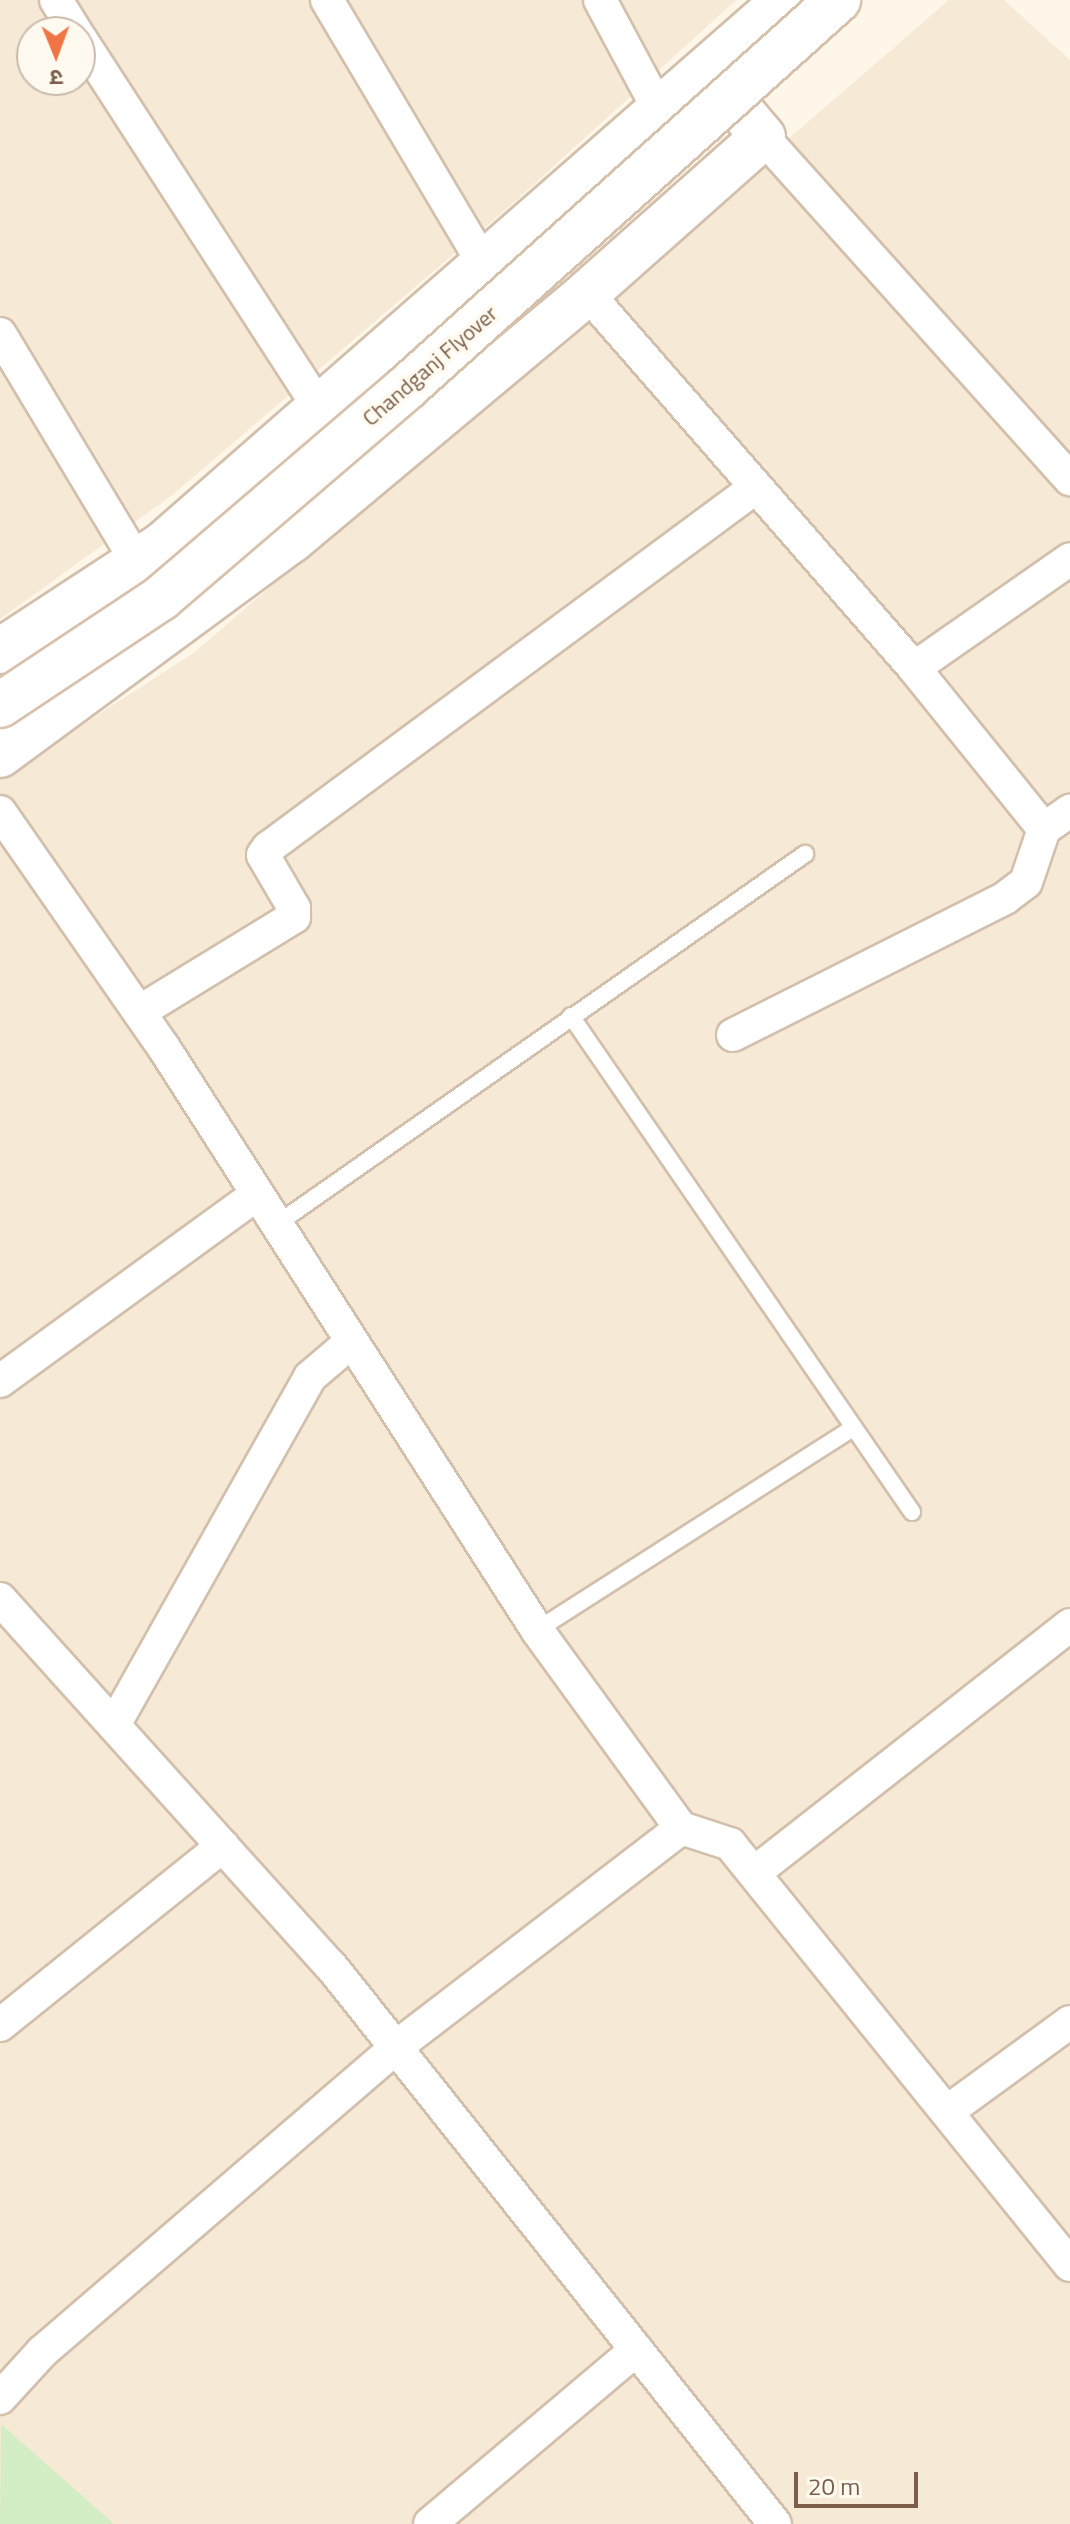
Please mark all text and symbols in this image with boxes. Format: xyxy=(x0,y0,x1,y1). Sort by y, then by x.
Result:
north arrow xyxy=(16,16,96,96)
text: उ xyxy=(50,61,63,95)
street label: Chandganj Flyover xyxy=(357,300,503,432)
scale bar xyxy=(798,2456,922,2506)
text: 20 m xyxy=(808,2468,860,2504)

